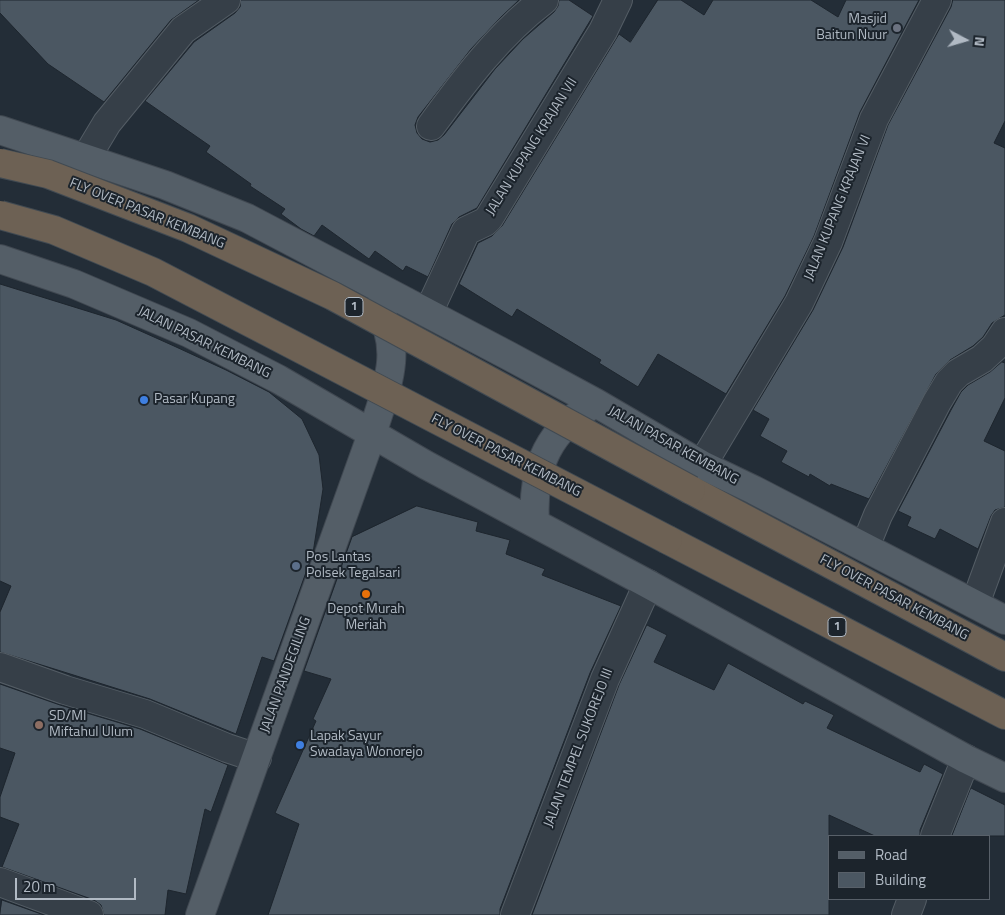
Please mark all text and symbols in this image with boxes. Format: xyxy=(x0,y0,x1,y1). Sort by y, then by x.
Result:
place label: Masjid Baitun Nuur xyxy=(816,12,887,44)
north arrow xyxy=(940,15,990,65)
marker: Masjid Baitun Nuur xyxy=(891,22,903,34)
text: N xyxy=(969,36,991,48)
street label: JALAN KUPANG KRAJAN VII xyxy=(483,75,581,219)
street label: JALAN KUPANG KRAJAN VI xyxy=(801,133,875,283)
street label: FLY OVER PASAR KEMBANG xyxy=(67,175,227,253)
road number: 1 xyxy=(345,298,363,316)
street label: JALAN PASAR KEMBANG xyxy=(135,303,273,383)
place label: Pasar Kupang xyxy=(154,392,235,408)
marker: Pasar Kupang xyxy=(138,394,150,406)
street label: JALAN PASAR KEMBANG xyxy=(605,403,741,489)
street label: FLY OVER PASAR KEMBANG xyxy=(428,411,584,501)
place label: Pos Lantas Polsek Tegalsari xyxy=(306,550,400,582)
street label: FLY OVER PASAR KEMBANG xyxy=(817,552,971,644)
marker: Pos Lantas Polsek Tegalsari xyxy=(290,560,302,572)
marker: Depot Murah Meriah xyxy=(360,588,372,600)
place label: Depot Murah Meriah xyxy=(327,602,405,634)
street label: JALAN PANDEGILING xyxy=(257,615,315,735)
road number: 1 xyxy=(828,618,846,636)
street label: JALAN TEMPEL SUKOREJO III xyxy=(541,666,617,830)
place label: SD/MI Miftahul Ulum xyxy=(49,709,133,742)
marker: SD/MI Miftahul Ulum xyxy=(33,719,45,731)
place label: Lapak Sayur Swadaya Wonorejo xyxy=(310,729,423,762)
marker: Lapak Sayur Swadaya Wonorejo xyxy=(294,739,306,751)
legend xyxy=(828,835,990,900)
text: Road xyxy=(875,843,907,866)
scale bar xyxy=(18,868,139,900)
text: Building xyxy=(875,868,926,891)
text: 20 m xyxy=(23,875,56,898)

